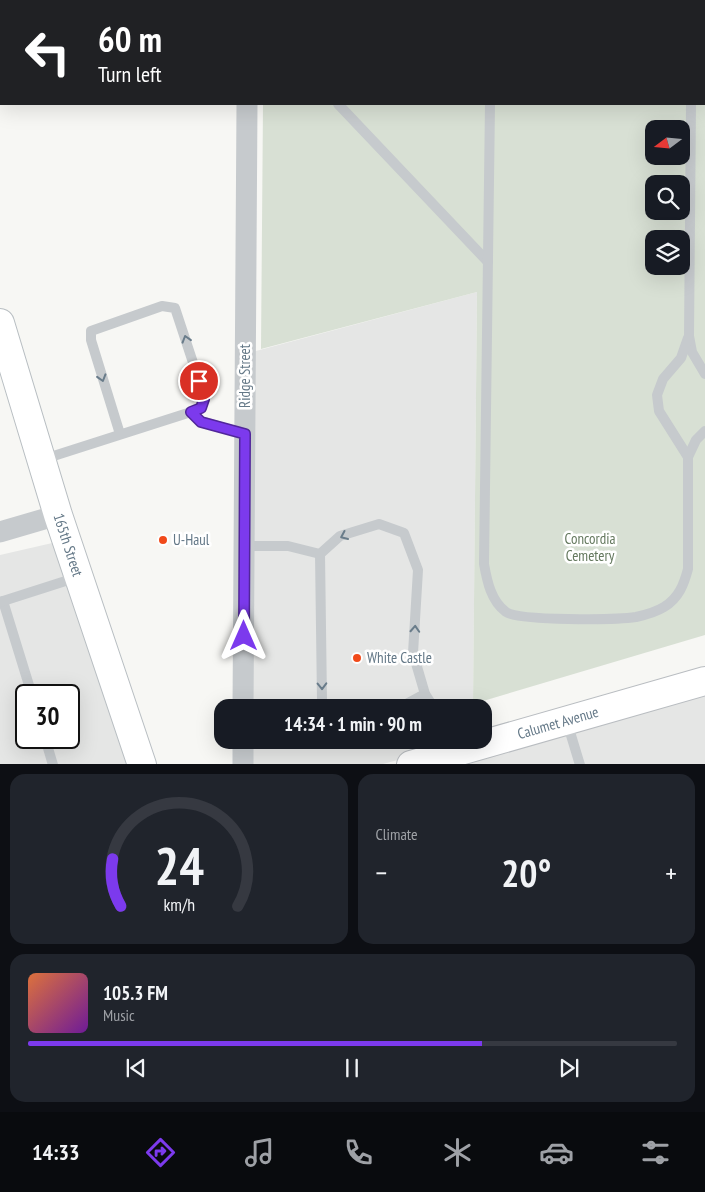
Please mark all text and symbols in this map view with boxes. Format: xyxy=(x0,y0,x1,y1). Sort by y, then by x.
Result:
text: 60 m xyxy=(98,16,162,62)
icon: left xyxy=(15,20,80,85)
text: Turn left xyxy=(98,60,162,88)
north arrow xyxy=(645,120,690,165)
map controls xyxy=(645,120,690,275)
button: search xyxy=(645,175,690,220)
button: layers xyxy=(645,230,690,275)
one-way arrow xyxy=(182,335,192,343)
street label: Ridge Street xyxy=(235,344,254,408)
pin xyxy=(178,360,220,402)
icon: arrive xyxy=(185,367,213,395)
one-way arrow xyxy=(97,373,107,381)
street label: 165th Street xyxy=(49,511,88,579)
one-way arrow xyxy=(340,529,349,540)
park label: Concordia Cemetery xyxy=(565,529,615,565)
place label: U-Haul xyxy=(173,530,210,549)
marker: U-Haul xyxy=(157,534,169,546)
position arrow xyxy=(217,609,269,661)
one-way arrow xyxy=(409,625,420,633)
place label: White Castle xyxy=(367,648,432,667)
marker: White Castle xyxy=(351,652,363,664)
one-way arrow xyxy=(316,682,327,690)
speed limit sign: 30 xyxy=(15,684,80,749)
street label: Calumet Avenue xyxy=(515,702,601,743)
text: 14:34 · 1 min · 90 m xyxy=(284,712,422,736)
text: Climate xyxy=(376,824,418,844)
text: 24 xyxy=(154,832,204,899)
text: 20° xyxy=(501,848,551,897)
text: − xyxy=(376,854,387,891)
text: + xyxy=(665,854,677,891)
text: km/h xyxy=(163,893,195,916)
text: 105.3 FM xyxy=(103,981,168,1005)
text: Music xyxy=(103,1005,135,1025)
icon: previous xyxy=(122,1054,150,1082)
icon: pause xyxy=(338,1054,366,1082)
icon: next xyxy=(555,1054,583,1082)
icon: directions xyxy=(143,1135,178,1170)
icon: music xyxy=(242,1135,277,1170)
icon: phone xyxy=(341,1135,376,1170)
icon: climate xyxy=(440,1135,475,1170)
icon: car xyxy=(539,1135,574,1170)
icon: filters xyxy=(638,1135,673,1170)
text: 14:33 xyxy=(32,1138,80,1166)

